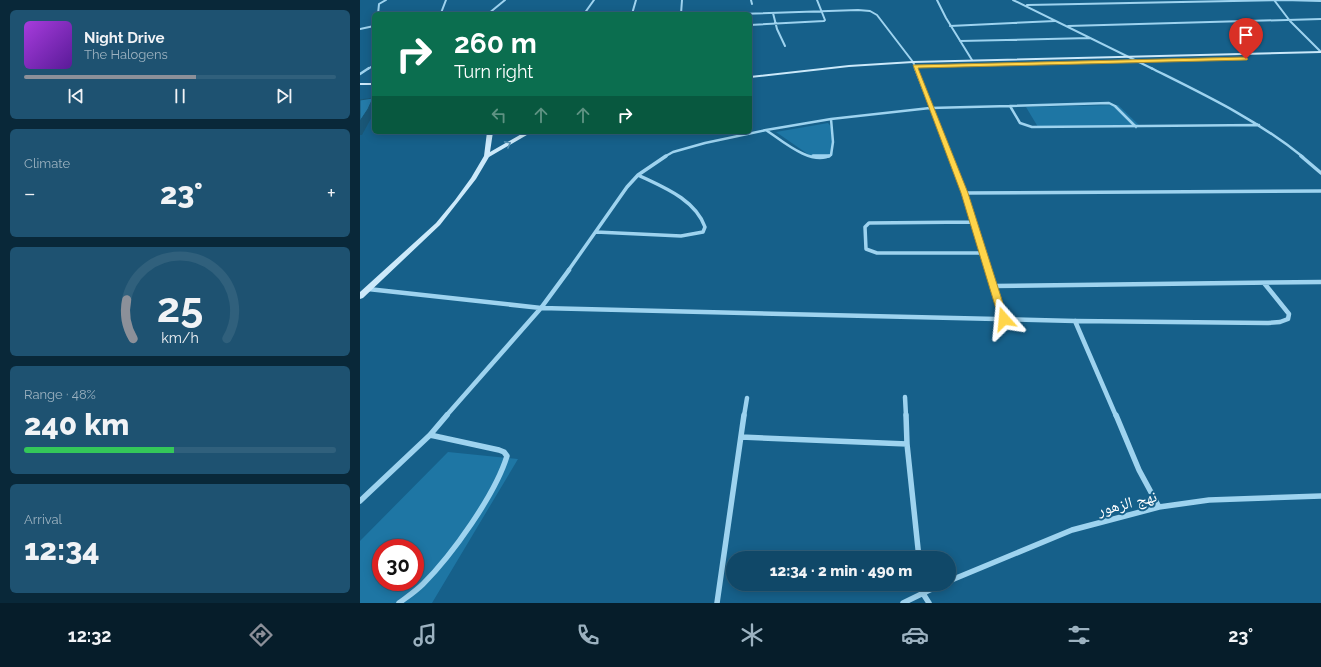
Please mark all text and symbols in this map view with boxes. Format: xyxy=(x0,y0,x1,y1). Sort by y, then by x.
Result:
pin xyxy=(1229,18,1263,59)
icon: arrive xyxy=(1235,24,1257,46)
text: 260 m xyxy=(454,27,537,60)
icon: right xyxy=(388,28,440,80)
text: Night Drive xyxy=(84,29,164,47)
text: The Halogens xyxy=(84,47,168,62)
text: Turn right xyxy=(454,61,533,82)
icon: previous xyxy=(65,85,87,107)
icon: pause xyxy=(169,85,191,107)
icon: next xyxy=(273,85,295,107)
icon: left xyxy=(488,104,510,126)
icon: ahead xyxy=(530,104,552,126)
icon: ahead xyxy=(572,104,594,126)
icon: right xyxy=(614,104,636,126)
one-way arrow xyxy=(504,141,511,148)
text: Climate xyxy=(24,156,70,171)
text: 23° xyxy=(160,176,203,211)
text: − xyxy=(24,180,36,206)
text: + xyxy=(327,180,336,206)
text: 25 xyxy=(157,283,203,332)
position arrow xyxy=(983,298,1025,340)
text: km/h xyxy=(161,330,199,346)
text: Range · 48% xyxy=(24,387,96,402)
text: 240 km xyxy=(24,407,129,442)
street label: نهج الزهور xyxy=(1094,486,1159,521)
text: Arrival xyxy=(24,512,62,527)
text: 12:34 xyxy=(24,532,100,567)
speed limit sign: 30 xyxy=(372,539,424,591)
text: 12:34 · 2 min · 490 m xyxy=(770,562,912,580)
icon: directions xyxy=(247,621,275,649)
icon: music xyxy=(411,621,439,649)
icon: phone xyxy=(574,621,602,649)
icon: climate xyxy=(738,621,766,649)
icon: car xyxy=(901,621,929,649)
icon: filters xyxy=(1065,621,1093,649)
text: 12:32 xyxy=(68,625,111,646)
text: 23° xyxy=(1228,625,1253,646)

